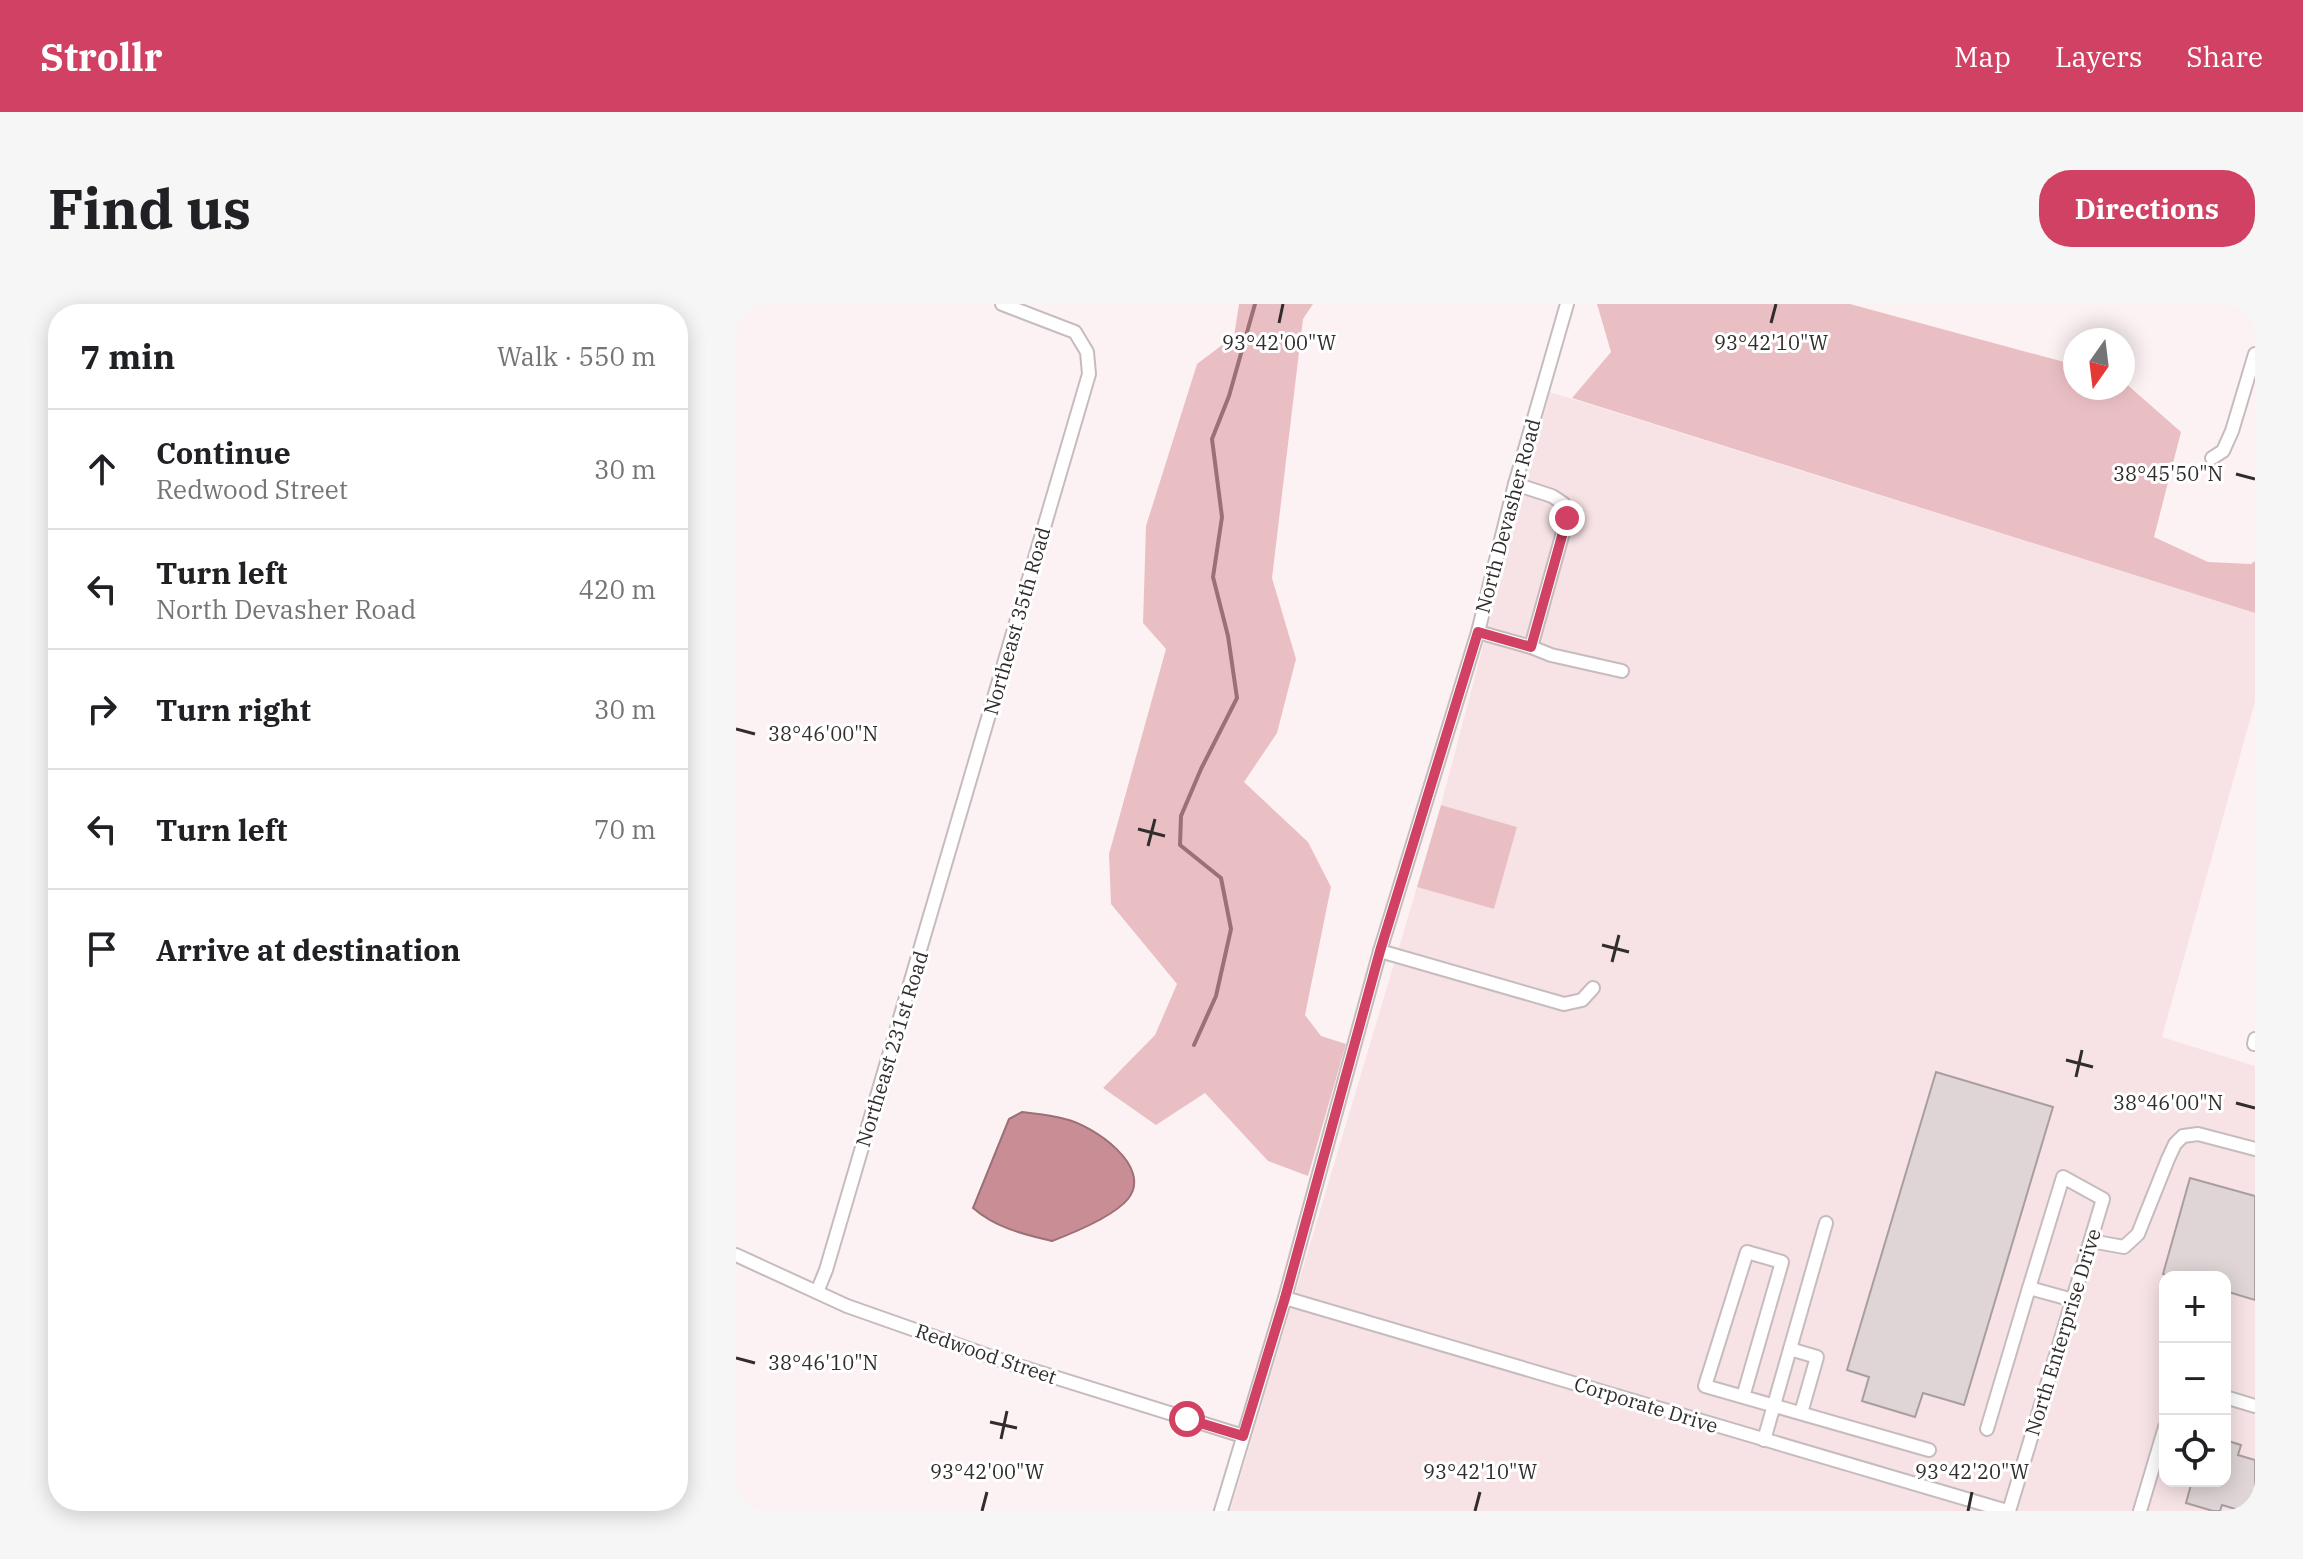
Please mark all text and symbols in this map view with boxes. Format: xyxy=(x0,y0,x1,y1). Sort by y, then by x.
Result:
text: Strollr xyxy=(40,32,162,81)
text: Map xyxy=(1954,38,2011,75)
text: Layers xyxy=(2055,38,2142,75)
text: Share xyxy=(2186,38,2263,75)
button: Directions xyxy=(2039,170,2255,247)
text: Find us xyxy=(48,172,251,244)
north arrow xyxy=(2063,328,2135,400)
text: 93°42'00"W xyxy=(1222,329,1336,356)
text: 93°42'10"W xyxy=(1714,329,1828,356)
text: 7 min xyxy=(80,334,175,378)
text: Walk · 550 m xyxy=(497,339,656,373)
street label: North Devasher Road xyxy=(1469,416,1546,616)
text: Continue xyxy=(156,433,291,472)
icon: ahead xyxy=(80,447,124,491)
text: 30 m xyxy=(594,452,656,486)
text: 38°45'50"N xyxy=(2113,460,2223,487)
text: Redwood Street xyxy=(156,472,348,506)
route end xyxy=(1549,500,1585,536)
street label: Northeast 35th Road xyxy=(977,524,1056,718)
text: Turn left xyxy=(156,553,288,592)
icon: left xyxy=(80,567,124,611)
text: 420 m xyxy=(578,572,656,606)
text: North Devasher Road xyxy=(156,592,416,626)
icon: right xyxy=(80,687,124,731)
text: Turn right xyxy=(156,690,311,729)
text: 30 m xyxy=(594,692,656,726)
text: 38°46'00"N xyxy=(768,720,878,747)
icon: left xyxy=(80,807,124,851)
text: Turn left xyxy=(156,810,288,849)
text: 70 m xyxy=(594,812,656,846)
icon: arrive xyxy=(80,927,124,971)
text: Arrive at destination xyxy=(156,930,461,969)
street label: Northeast 231st Road xyxy=(849,948,934,1150)
text: 38°46'00"N xyxy=(2113,1089,2223,1116)
street label: North Enterprise Drive xyxy=(2018,1225,2107,1439)
map controls xyxy=(2159,1271,2231,1487)
button: + xyxy=(2159,1271,2231,1343)
street label: Redwood Street xyxy=(912,1317,1060,1390)
button: − xyxy=(2159,1343,2231,1415)
text: 38°46'10"N xyxy=(768,1349,878,1376)
street label: Corporate Drive xyxy=(1571,1370,1721,1439)
route start xyxy=(1169,1401,1205,1437)
button: locate xyxy=(2159,1415,2231,1487)
text: 93°42'00"W xyxy=(930,1458,1044,1485)
text: 93°42'10"W xyxy=(1423,1458,1537,1485)
text: 93°42'20"W xyxy=(1915,1458,2029,1485)

